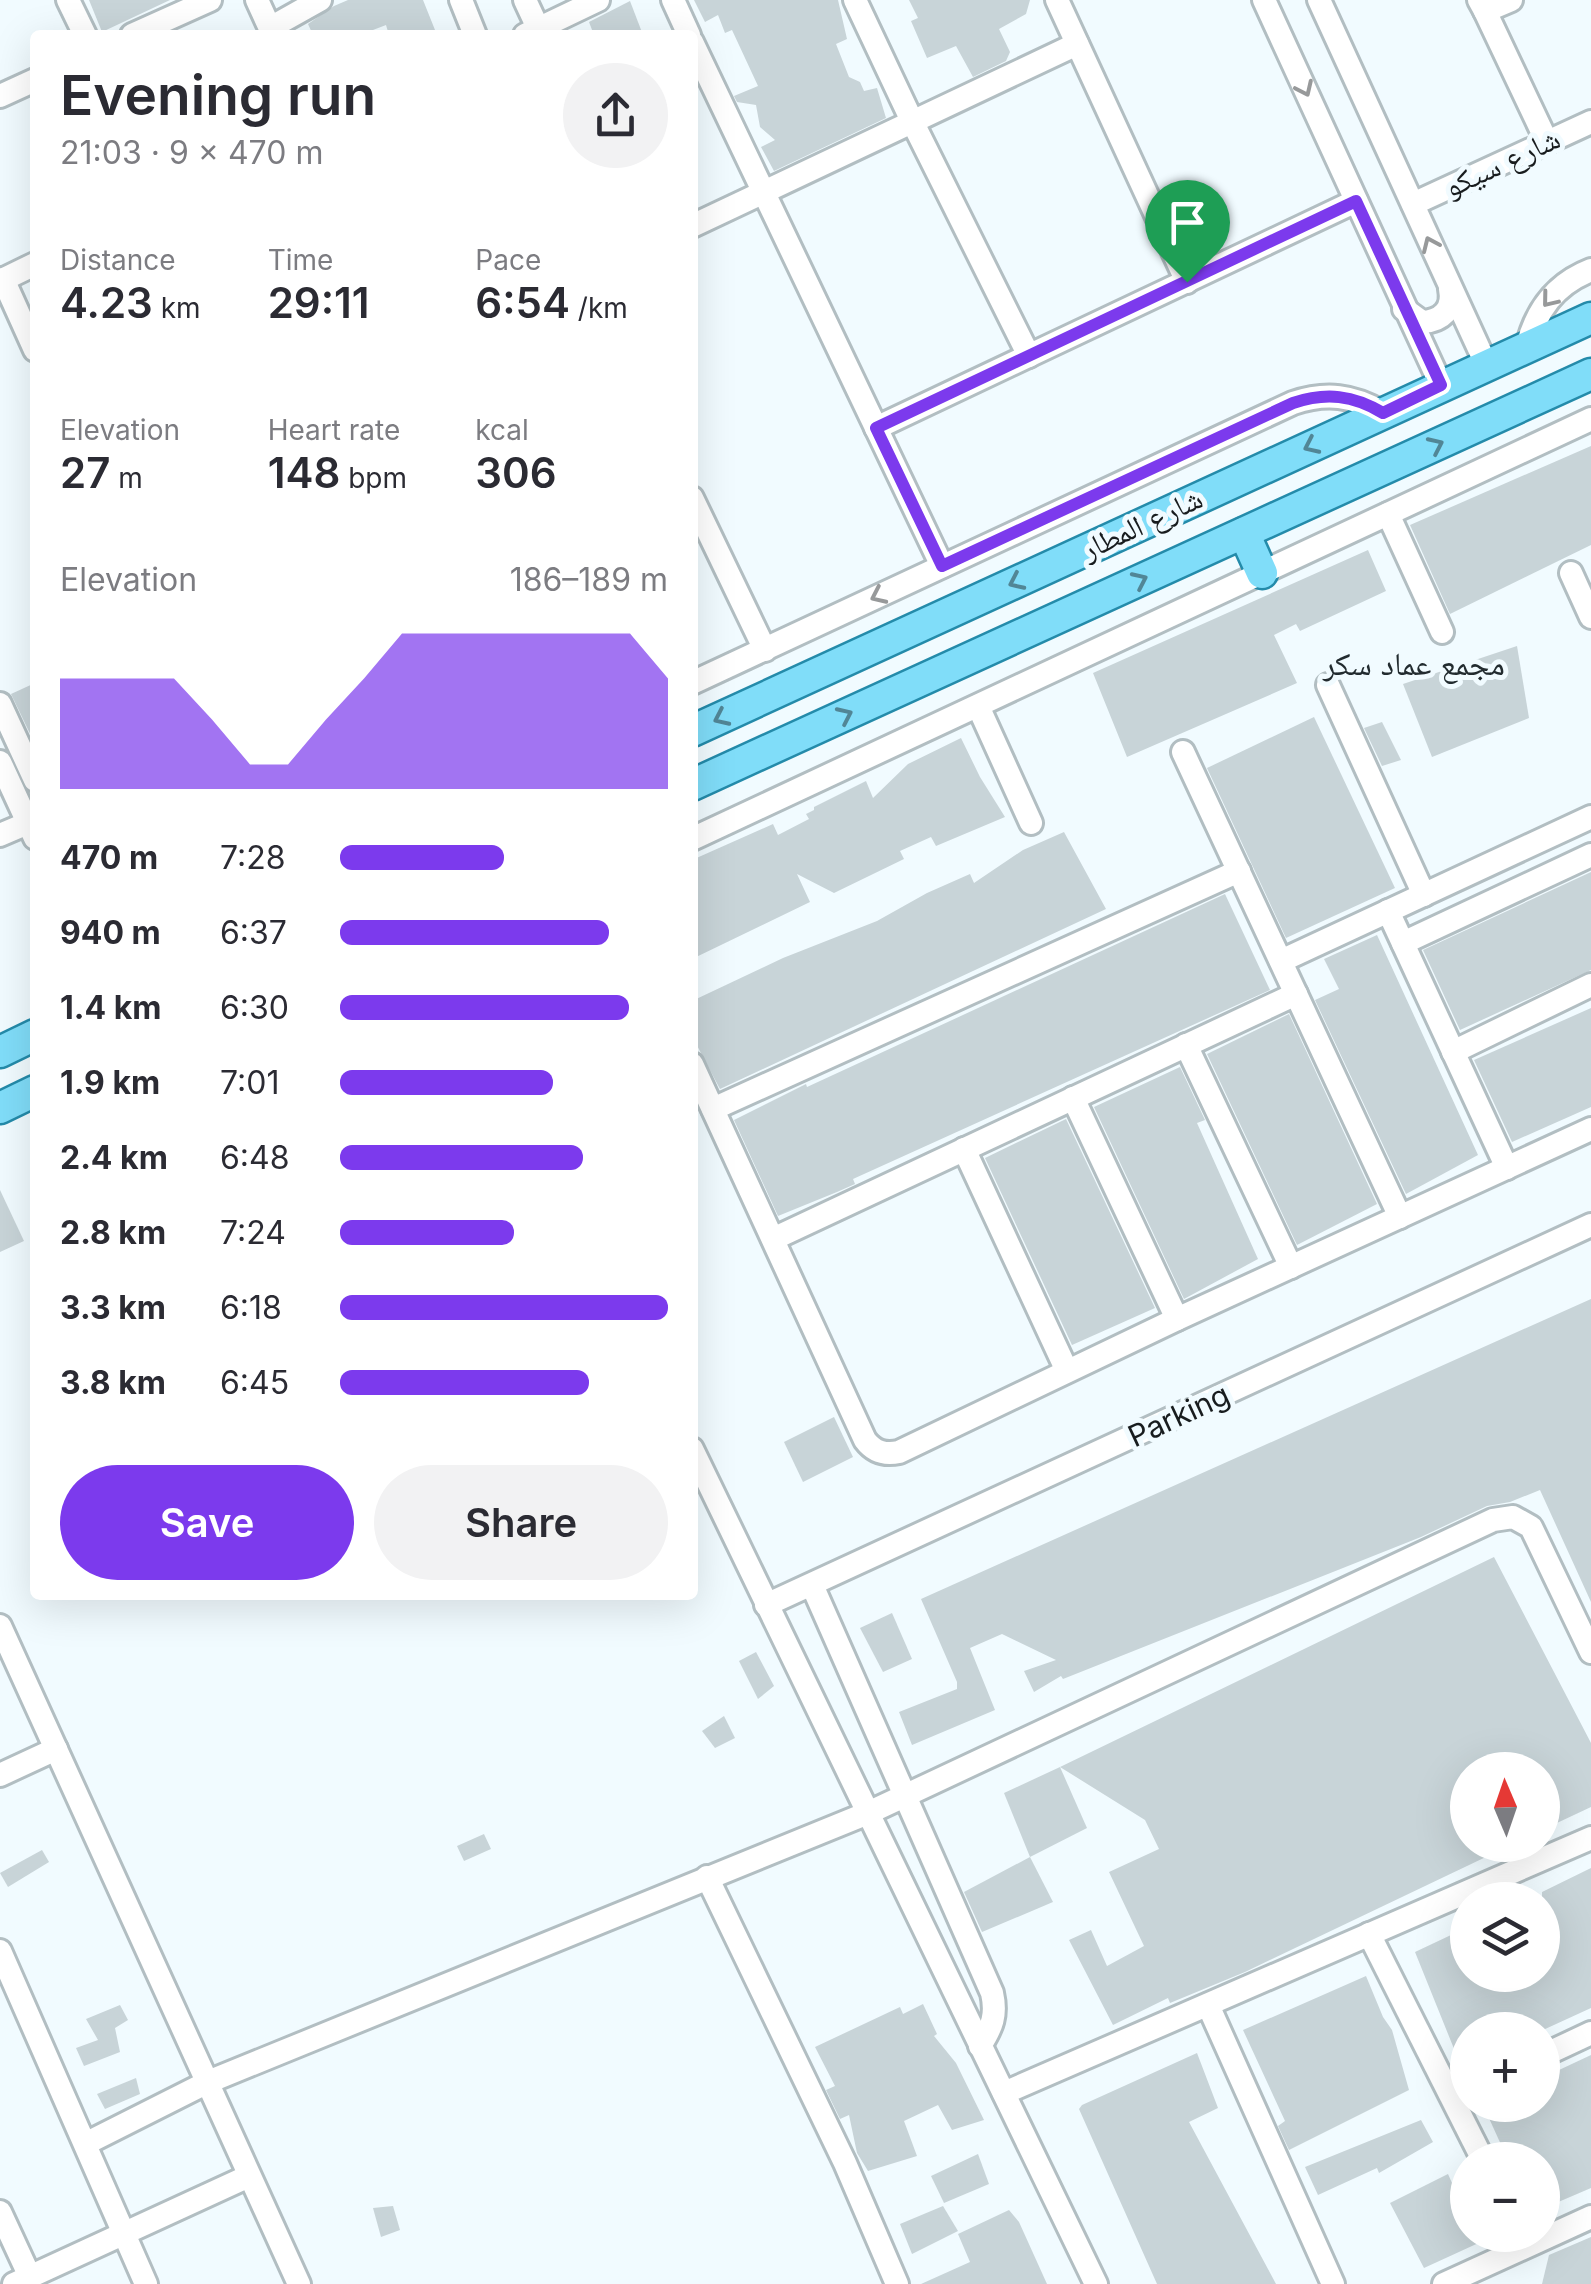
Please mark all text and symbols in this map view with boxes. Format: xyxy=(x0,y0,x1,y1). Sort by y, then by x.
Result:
text: Evening run xyxy=(60,62,376,128)
button: share xyxy=(563,63,668,168)
one-way arrow xyxy=(1293,79,1313,97)
street label: شارع سيكو xyxy=(1438,120,1566,206)
text: 21:03 · 9 × 470 m xyxy=(60,133,323,172)
pin xyxy=(1145,180,1230,283)
icon: arrive xyxy=(1160,195,1215,250)
one-way arrow xyxy=(1422,236,1442,254)
text: Distance xyxy=(60,243,176,277)
text: Time xyxy=(268,243,333,277)
text: Pace xyxy=(475,243,541,277)
text: 4.23 xyxy=(60,277,153,328)
text: 29:11 xyxy=(268,277,370,328)
text: 6:54 xyxy=(475,277,570,328)
one-way arrow xyxy=(1543,289,1561,307)
text: km xyxy=(153,291,201,325)
text: /km xyxy=(570,291,628,325)
text: Elevation xyxy=(60,413,180,447)
text: Heart rate xyxy=(268,413,400,447)
text: kcal xyxy=(475,413,529,447)
one-way arrow xyxy=(1304,433,1322,453)
one-way arrow xyxy=(1426,437,1444,457)
text: 27 xyxy=(60,447,110,498)
text: 148 xyxy=(268,447,340,498)
text: 306 xyxy=(475,447,557,498)
text: m xyxy=(110,461,143,495)
text: bpm xyxy=(340,461,407,495)
street label: شارع المطار xyxy=(1074,479,1209,569)
text: Elevation xyxy=(60,560,197,599)
text: 186–189 m xyxy=(510,560,668,599)
one-way arrow xyxy=(1008,570,1026,590)
one-way arrow xyxy=(1130,572,1148,592)
one-way arrow xyxy=(870,584,888,604)
district label: مجمع عماد سكر xyxy=(1322,644,1505,684)
one-way arrow xyxy=(713,706,731,726)
one-way arrow xyxy=(835,707,853,727)
text: 470 m xyxy=(60,838,158,877)
text: 7:28 xyxy=(220,838,286,877)
text: 940 m xyxy=(60,913,161,952)
text: 6:37 xyxy=(220,913,287,952)
text: 1.4 km xyxy=(60,988,161,1027)
text: 6:30 xyxy=(220,988,289,1027)
text: 1.9 km xyxy=(60,1063,160,1102)
text: 7:01 xyxy=(220,1063,279,1102)
text: 2.4 km xyxy=(60,1138,168,1177)
text: 6:48 xyxy=(220,1138,290,1177)
text: 2.8 km xyxy=(60,1213,166,1252)
text: 7:24 xyxy=(220,1213,286,1252)
text: 3.3 km xyxy=(60,1288,166,1327)
text: 6:18 xyxy=(220,1288,282,1327)
text: 3.8 km xyxy=(60,1363,166,1402)
text: 6:45 xyxy=(220,1363,289,1402)
street label: Parking xyxy=(1122,1376,1235,1454)
button: Save xyxy=(60,1465,354,1580)
button: Share xyxy=(374,1465,668,1580)
north arrow xyxy=(1450,1752,1560,1862)
map controls xyxy=(1450,1752,1560,2252)
button: layers xyxy=(1450,1882,1560,1992)
button: + xyxy=(1450,2012,1560,2122)
button: − xyxy=(1450,2142,1560,2252)

